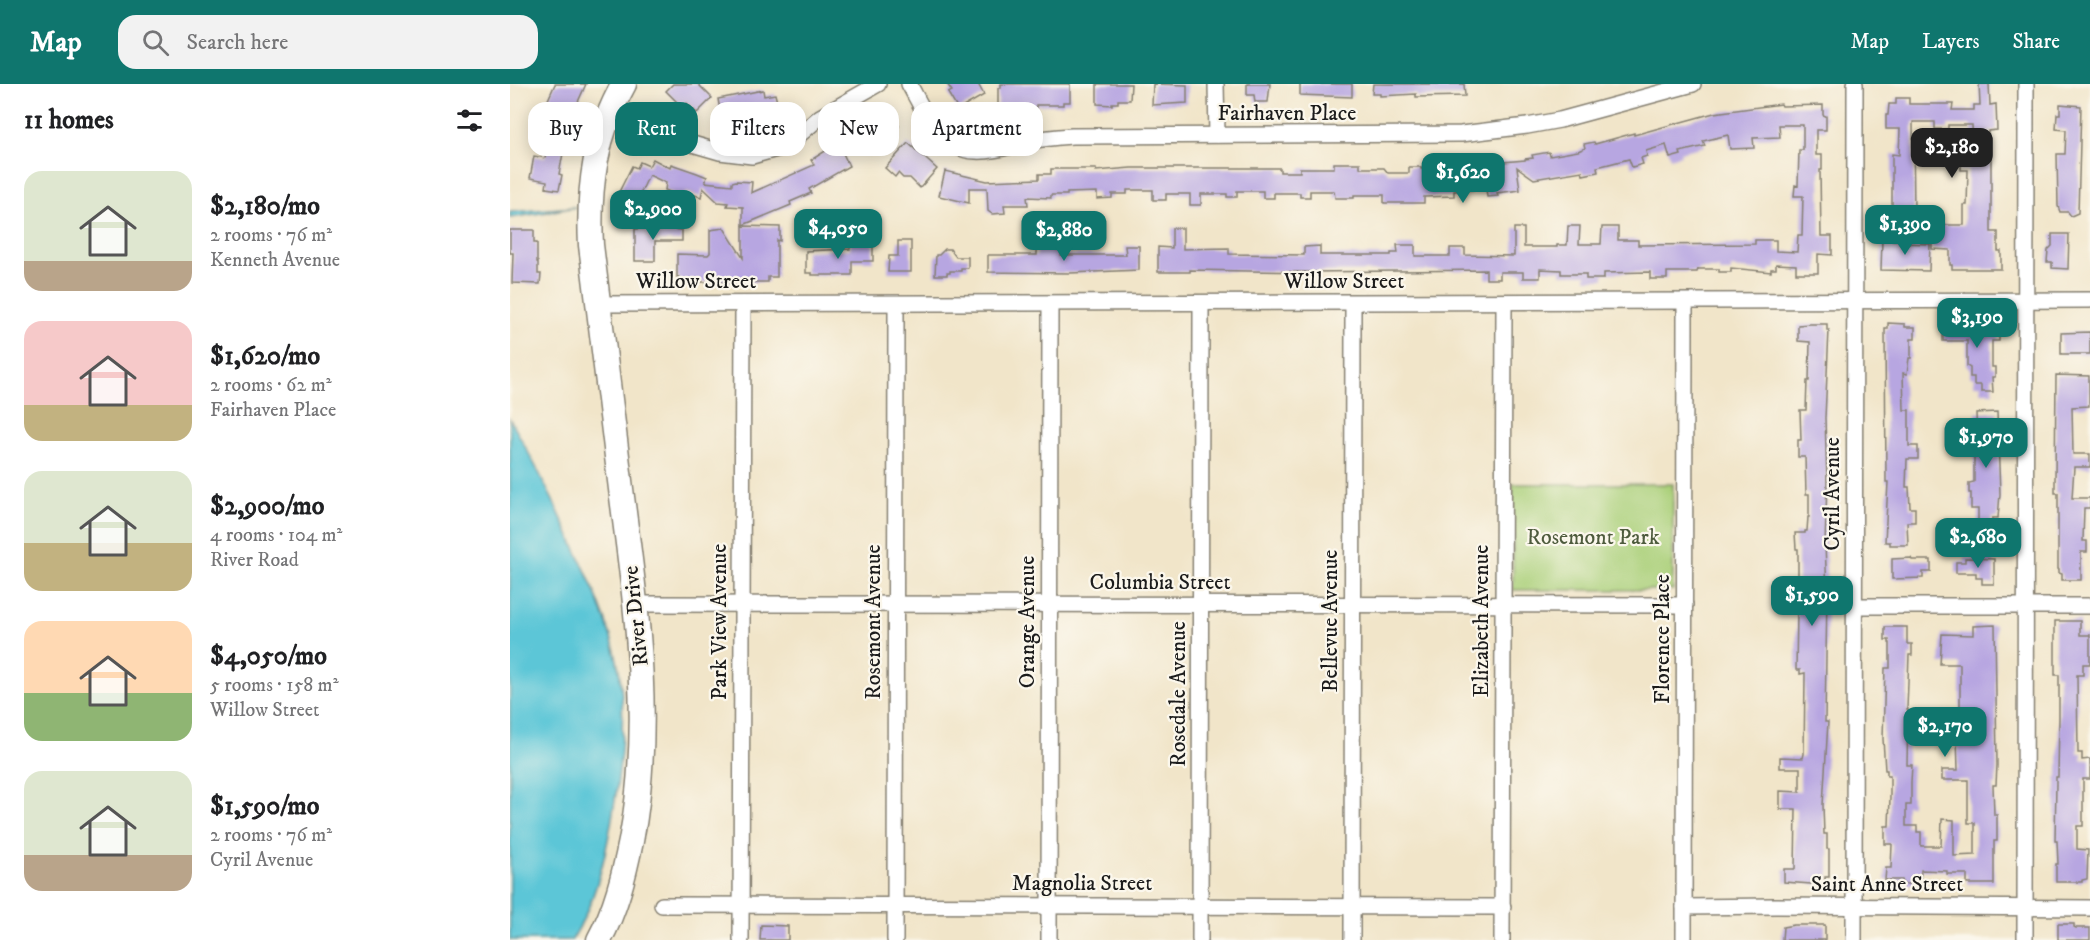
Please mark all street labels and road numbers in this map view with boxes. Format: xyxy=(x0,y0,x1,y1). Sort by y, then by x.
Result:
street label: Fairhaven Place xyxy=(1218,100,1356,127)
street label: Willow Street xyxy=(635,268,756,295)
street label: Willow Street xyxy=(1283,268,1404,295)
street label: Cyril Avenue xyxy=(1819,437,1846,551)
street label: Park View Avenue xyxy=(706,544,733,700)
street label: Rosemont Avenue xyxy=(860,544,887,700)
street label: Elizabeth Avenue xyxy=(1468,545,1495,697)
street label: Bellevue Avenue xyxy=(1317,550,1344,692)
street label: Orange Avenue xyxy=(1014,556,1041,688)
street label: River Drive xyxy=(617,564,655,668)
street label: Columbia Street xyxy=(1090,569,1230,596)
street label: Florence Place xyxy=(1649,574,1676,704)
street label: Rosedale Avenue xyxy=(1165,621,1192,767)
street label: Magnolia Street xyxy=(1012,870,1152,897)
street label: Saint Anne Street xyxy=(1811,871,1963,898)

